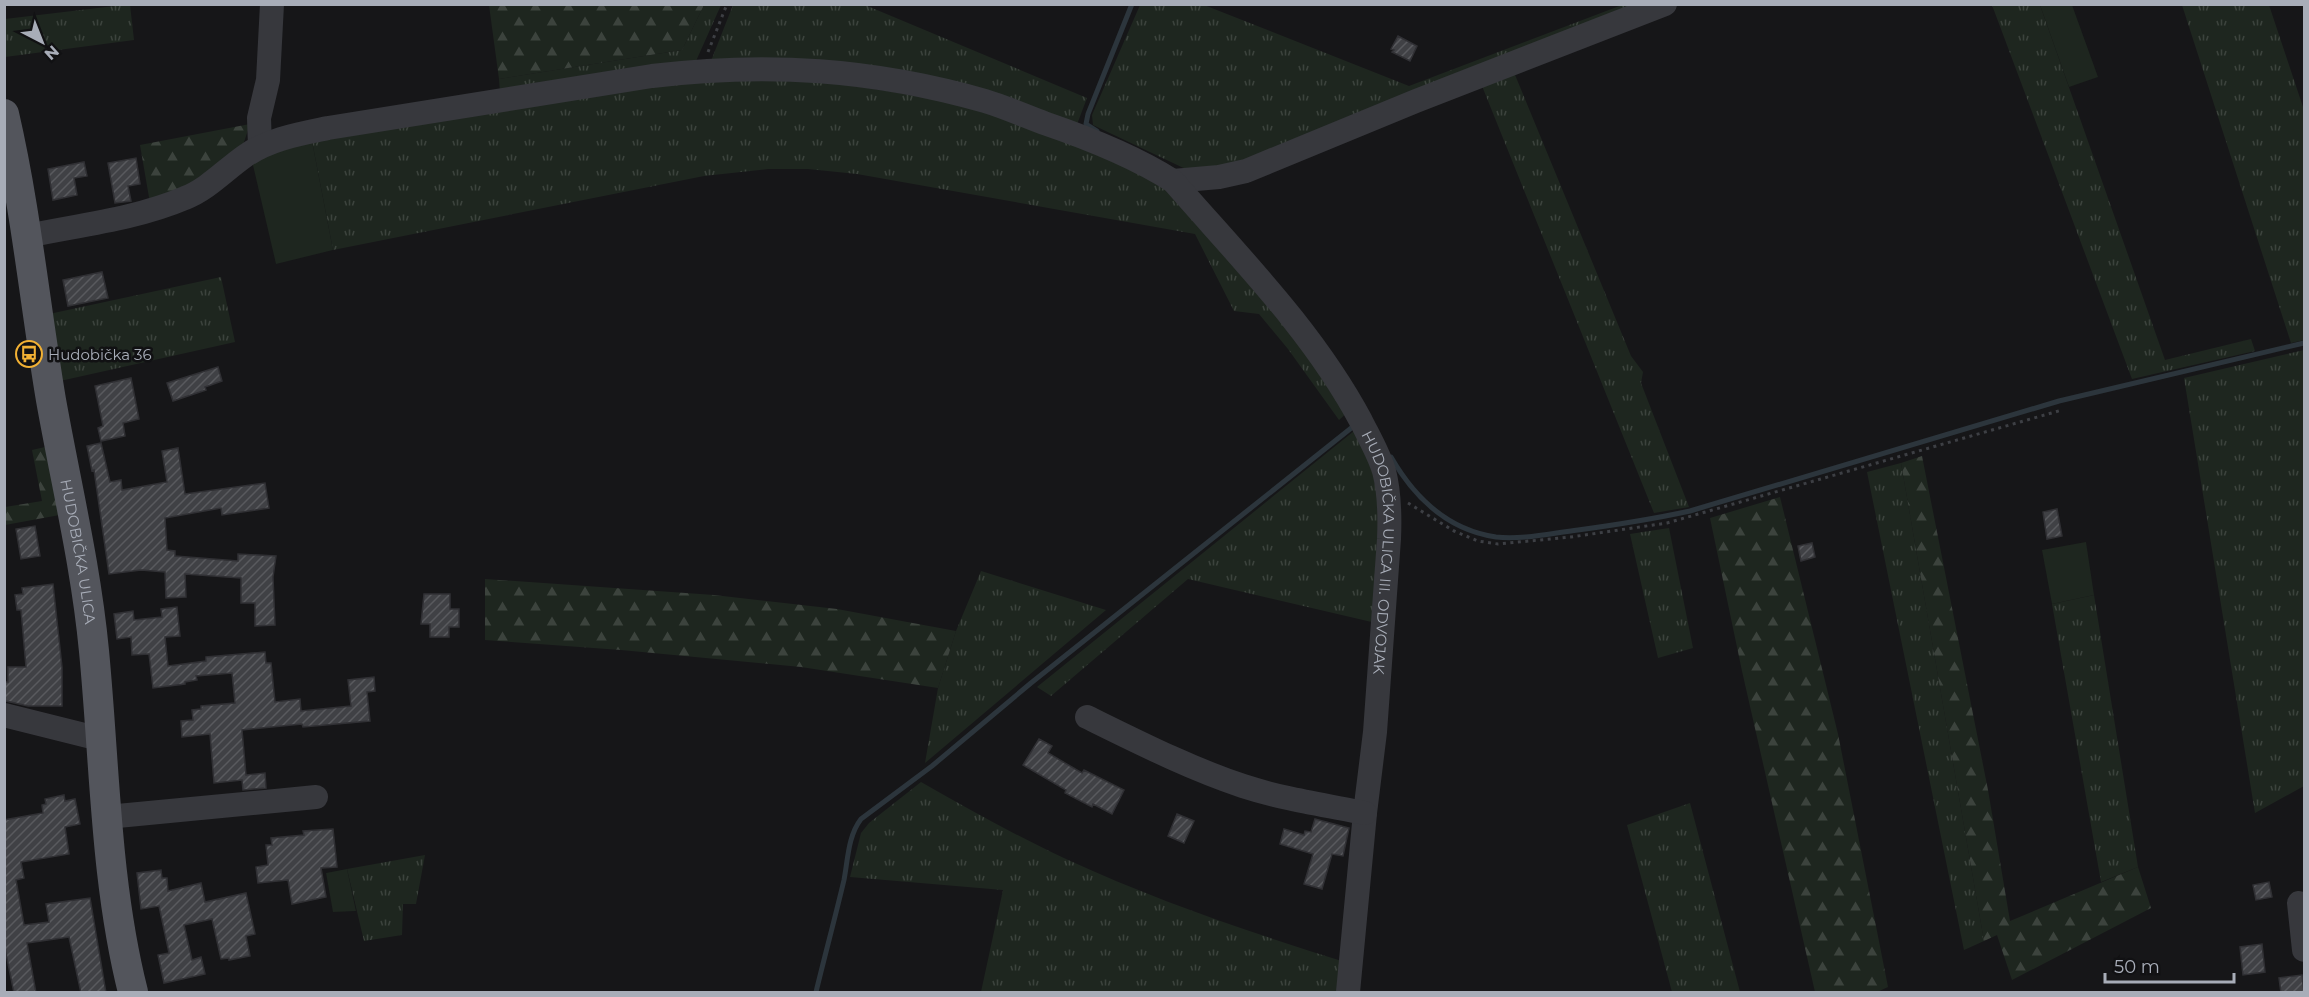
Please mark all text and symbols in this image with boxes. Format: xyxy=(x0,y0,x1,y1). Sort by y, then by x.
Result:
north arrow xyxy=(12,12,72,72)
text: N xyxy=(41,41,63,64)
bus stop icon: Hudobička 36 xyxy=(14,339,44,369)
place label: Hudobička 36 xyxy=(48,345,152,364)
street label: HUDOBIČKA ULICA III. ODVOJAK xyxy=(1358,427,1399,676)
street label: HUDOBIČKA ULICA xyxy=(57,477,101,625)
scale bar xyxy=(2105,946,2234,984)
text: 50 m xyxy=(2114,956,2160,978)

